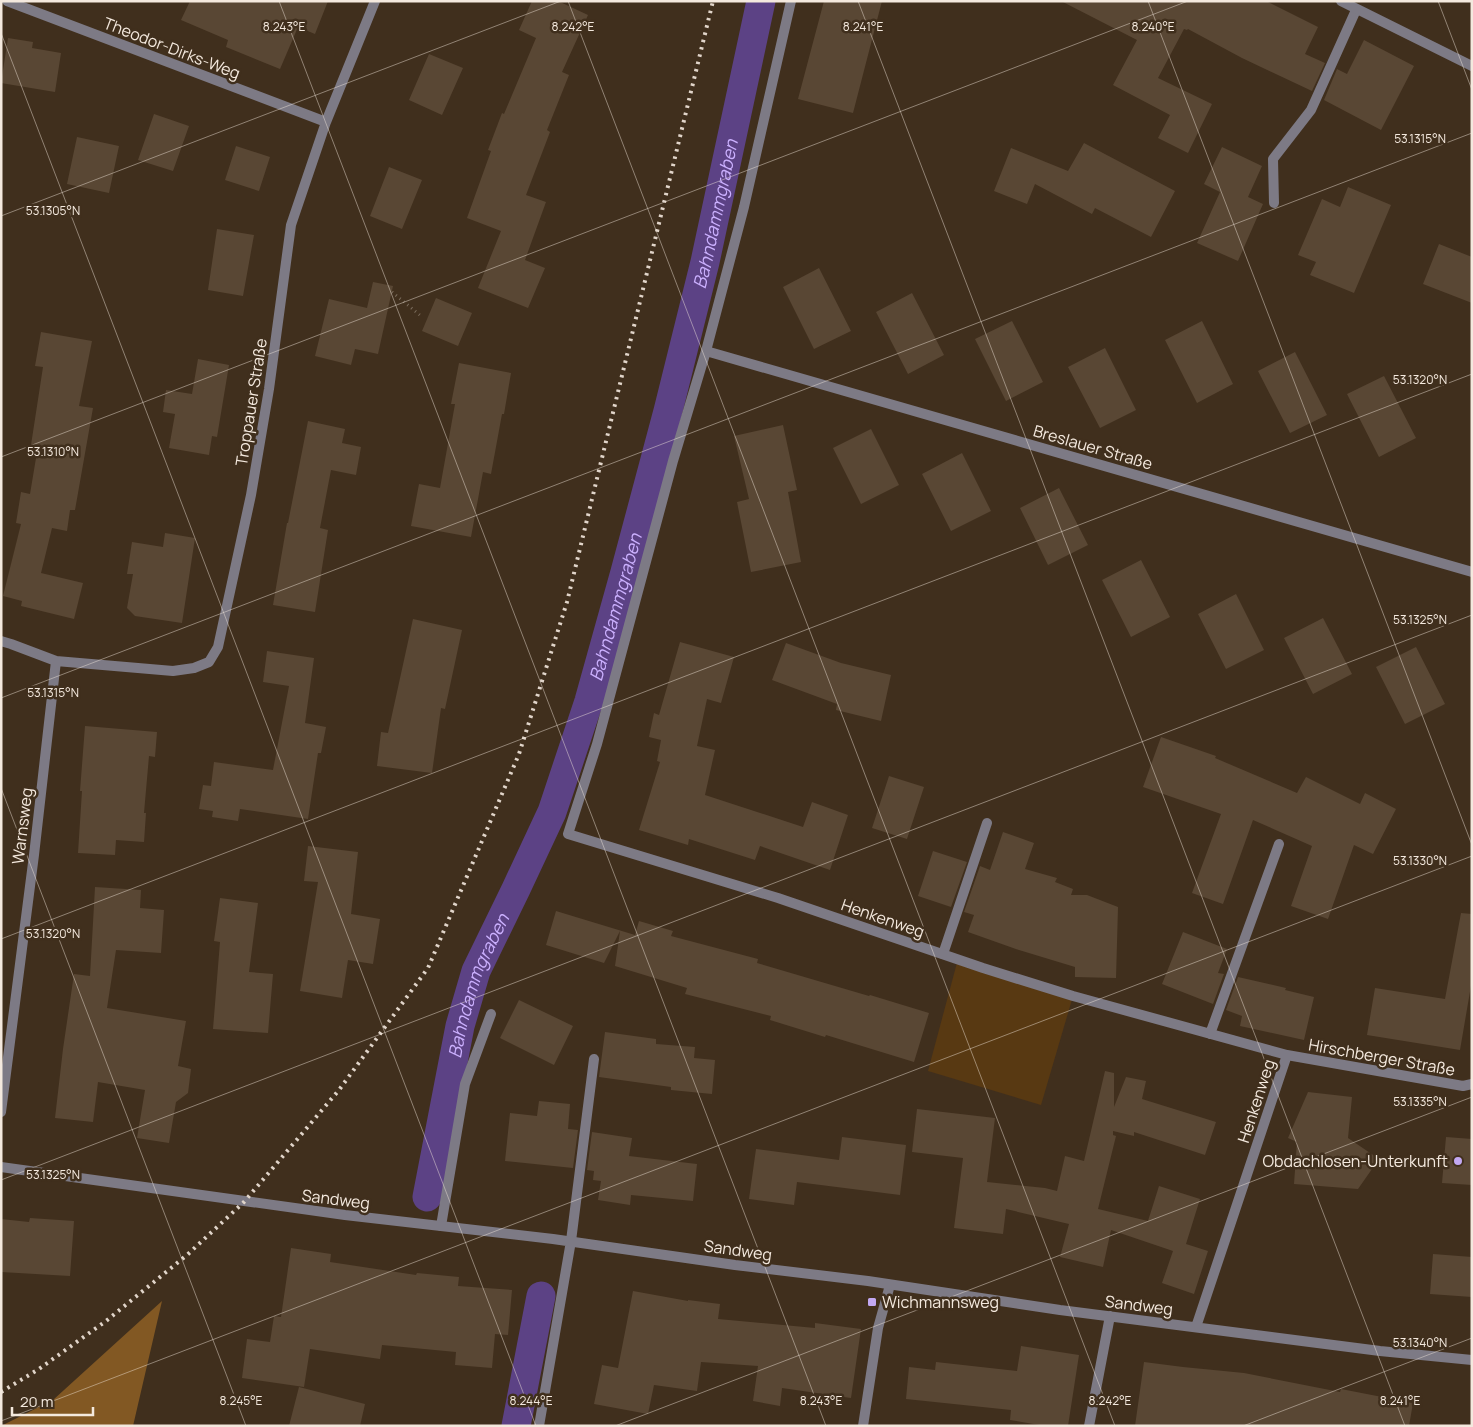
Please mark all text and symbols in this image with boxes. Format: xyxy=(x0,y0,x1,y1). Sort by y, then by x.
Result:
street label: Theodor-Dirks-Weg xyxy=(101,12,243,84)
text: 8.243°E xyxy=(263,18,305,35)
text: 8.242°E xyxy=(552,18,595,35)
text: 8.241°E xyxy=(843,18,883,35)
text: 8.240°E xyxy=(1131,18,1175,35)
text: 53.1315°N xyxy=(1394,130,1446,147)
water label: Bahndammgraben xyxy=(687,136,743,291)
text: 53.1305°N xyxy=(26,202,80,219)
street label: Troppauer Straße xyxy=(230,337,272,467)
text: 53.1320°N xyxy=(1393,371,1447,388)
street label: Breslauer Straße xyxy=(1031,419,1155,475)
text: 53.1310°N xyxy=(27,443,79,460)
water label: Bahndammgraben xyxy=(583,530,647,684)
text: 53.1325°N xyxy=(1393,611,1447,628)
text: 53.1315°N xyxy=(27,684,79,701)
street label: Warnsweg xyxy=(6,786,38,866)
text: 53.1330°N xyxy=(1393,852,1447,869)
street label: Henkenweg xyxy=(838,893,928,943)
water label: Bahndammgraben xyxy=(442,908,515,1060)
text: 53.1320°N xyxy=(26,925,80,942)
street label: Hirschberger Straße xyxy=(1307,1033,1457,1081)
street label: Henkenweg xyxy=(1232,1056,1280,1146)
text: 53.1335°N xyxy=(1393,1093,1447,1110)
place label: Obdachlosen-Unterkunft xyxy=(1262,1150,1448,1172)
marker: Obdachlosen-Unterkunft xyxy=(1452,1155,1464,1167)
text: 53.1325°N xyxy=(26,1166,80,1183)
street label: Sandweg xyxy=(301,1184,371,1214)
street label: Sandweg xyxy=(703,1234,773,1266)
street label: Sandweg xyxy=(1104,1290,1174,1320)
place label: Wichmannsweg xyxy=(882,1291,999,1313)
marker: Wichmannsweg xyxy=(866,1296,878,1308)
text: 53.1340°N xyxy=(1393,1334,1447,1351)
scale bar xyxy=(12,1384,94,1416)
text: 20 m xyxy=(20,1391,53,1412)
text: 8.245°E xyxy=(220,1392,263,1409)
text: 8.244°E xyxy=(509,1392,553,1409)
text: 8.243°E xyxy=(800,1392,842,1409)
text: 8.242°E xyxy=(1089,1392,1132,1409)
text: 8.241°E xyxy=(1380,1392,1420,1409)

